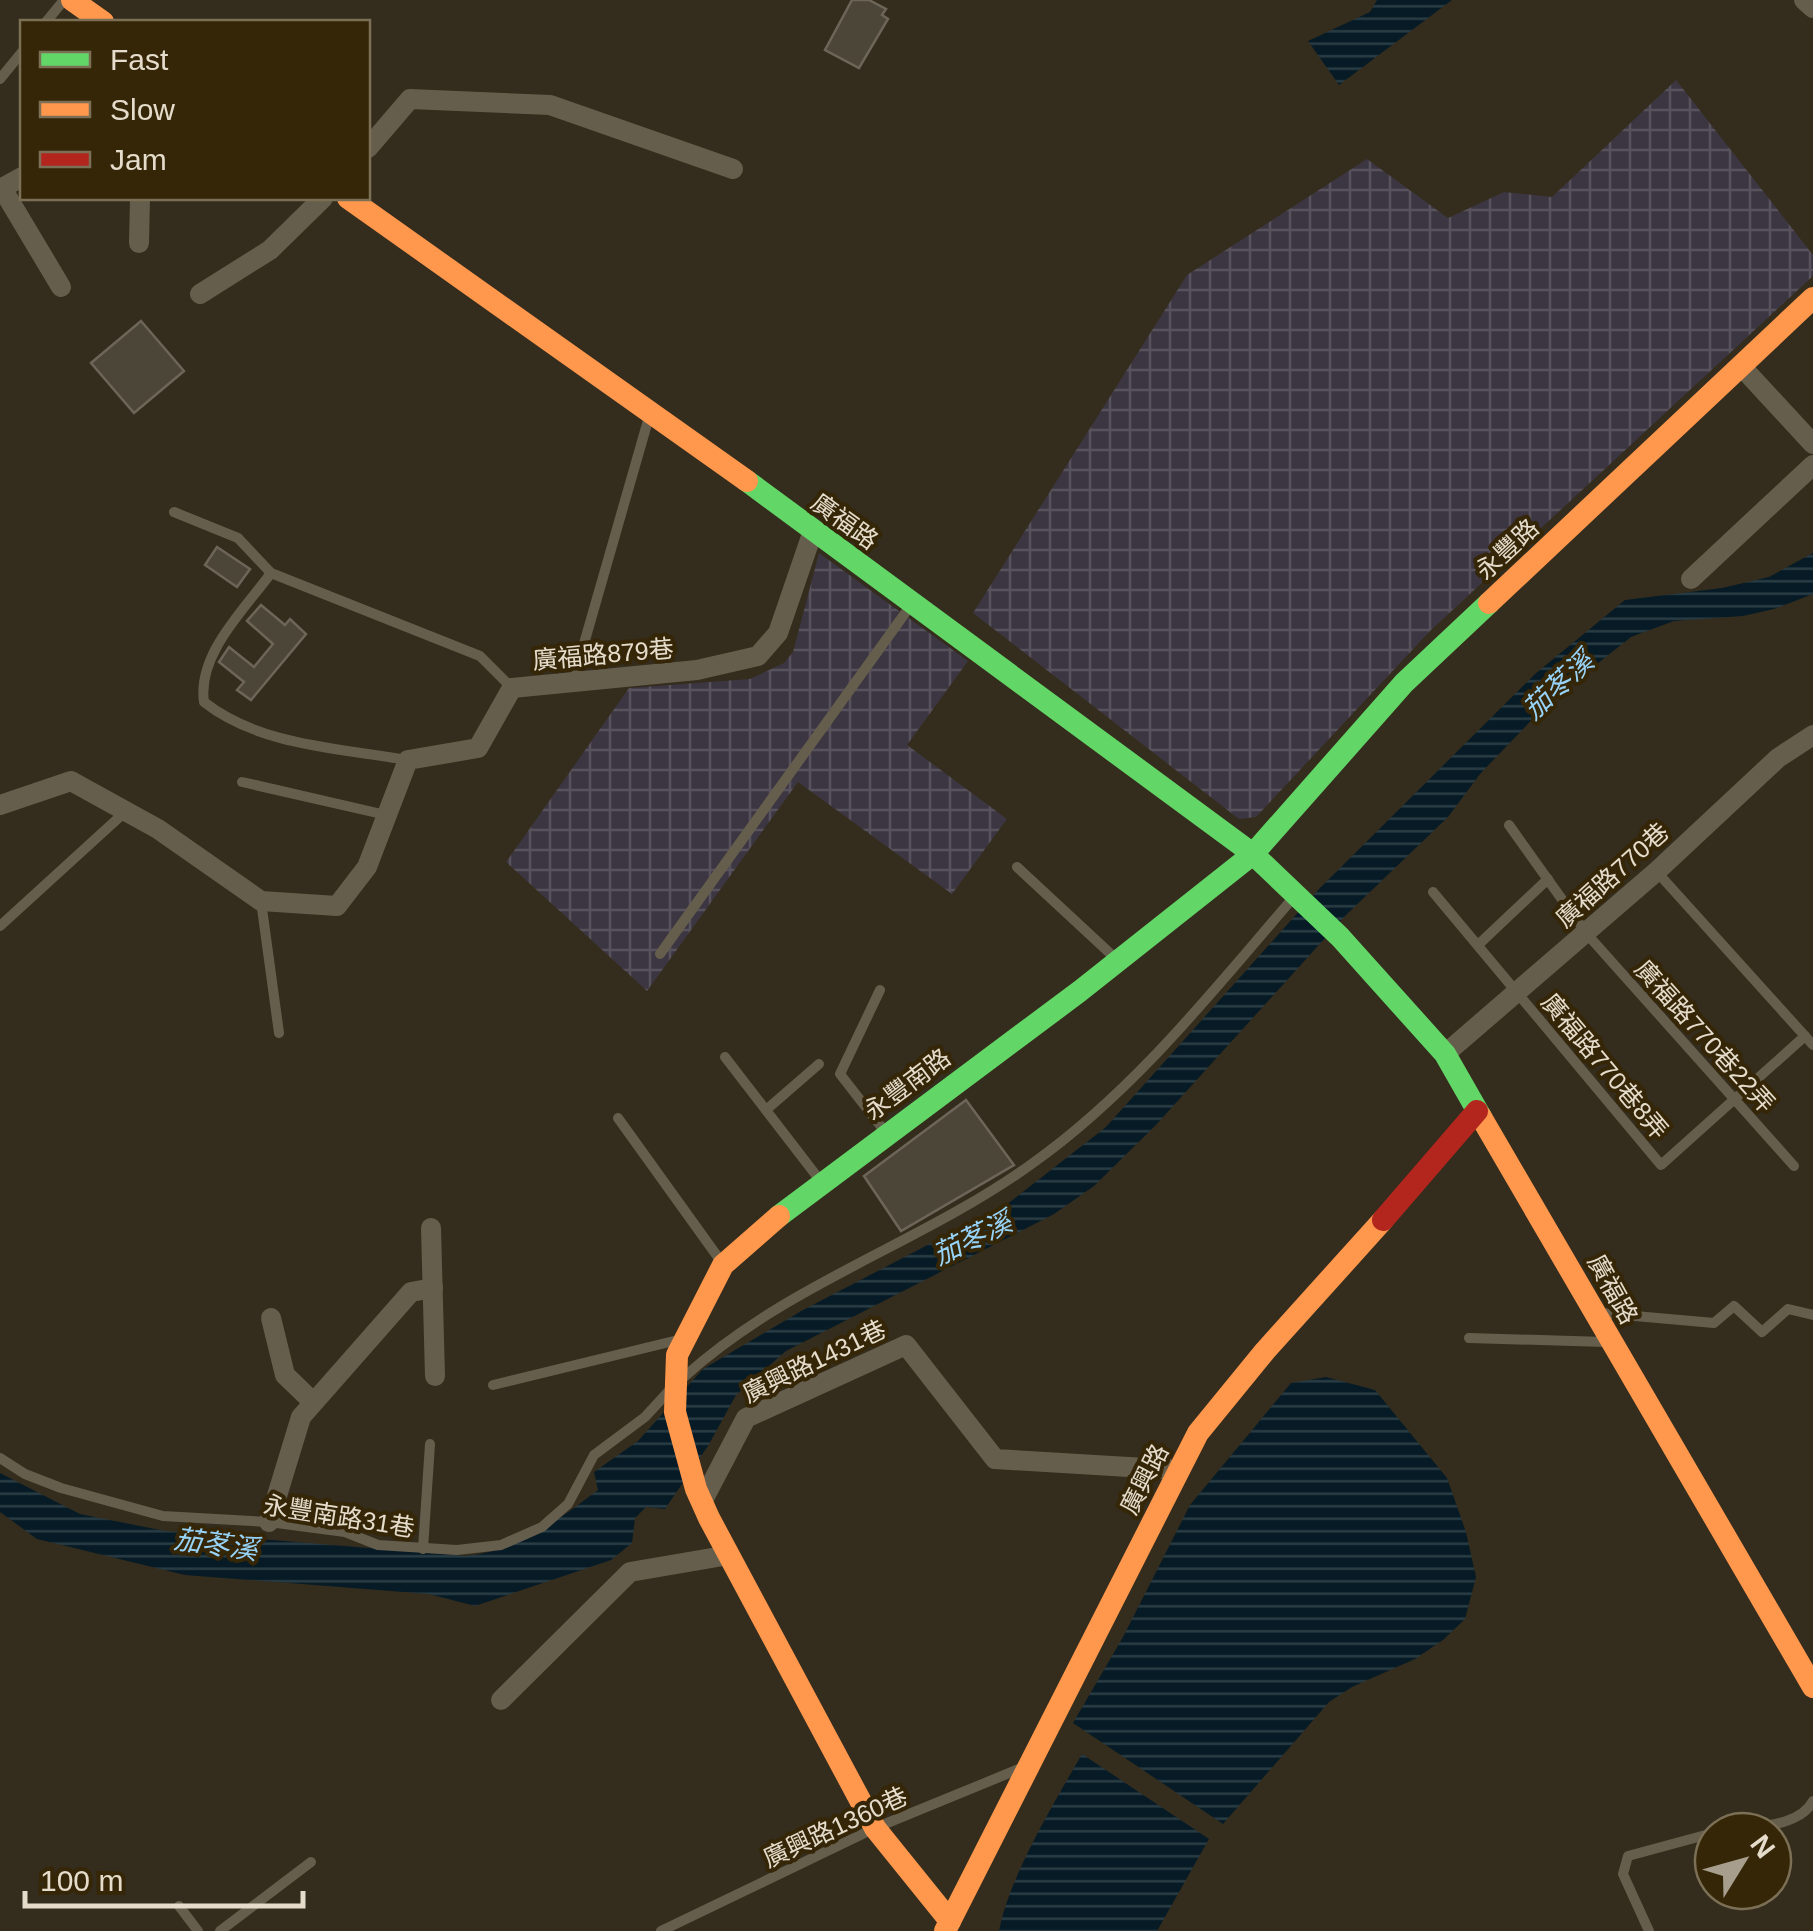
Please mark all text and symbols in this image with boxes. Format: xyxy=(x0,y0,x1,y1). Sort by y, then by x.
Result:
legend xyxy=(20,20,370,200)
text: Fast xyxy=(110,43,169,76)
text: Slow xyxy=(110,93,175,126)
text: Jam xyxy=(110,143,167,176)
street label: 廣福路 xyxy=(806,488,884,554)
street label: 永豐路 xyxy=(1470,513,1544,585)
street label: 廣福路879巷 xyxy=(531,634,675,674)
water label: 茄苳溪 xyxy=(1517,643,1603,725)
street label: 廣福路770巷 xyxy=(1550,817,1674,933)
street label: 廣福路770巷22弄 xyxy=(1630,954,1780,1118)
street label: 廣福路770巷8弄 xyxy=(1536,988,1674,1144)
street label: 永豐南路 xyxy=(859,1043,955,1125)
water label: 茄苳溪 xyxy=(928,1204,1020,1271)
street label: 廣福路 xyxy=(1583,1249,1643,1329)
street label: 廣興路1431巷 xyxy=(738,1314,890,1408)
street label: 廣興路 xyxy=(1114,1439,1174,1519)
street label: 永豐南路31巷 xyxy=(261,1490,417,1542)
water label: 茄苳溪 xyxy=(172,1523,264,1566)
street label: 廣興路1360巷 xyxy=(759,1781,911,1873)
north arrow xyxy=(1693,1811,1793,1911)
text: N xyxy=(1744,1829,1781,1864)
scale bar xyxy=(25,1846,302,1908)
text: 100 m xyxy=(40,1864,123,1897)

